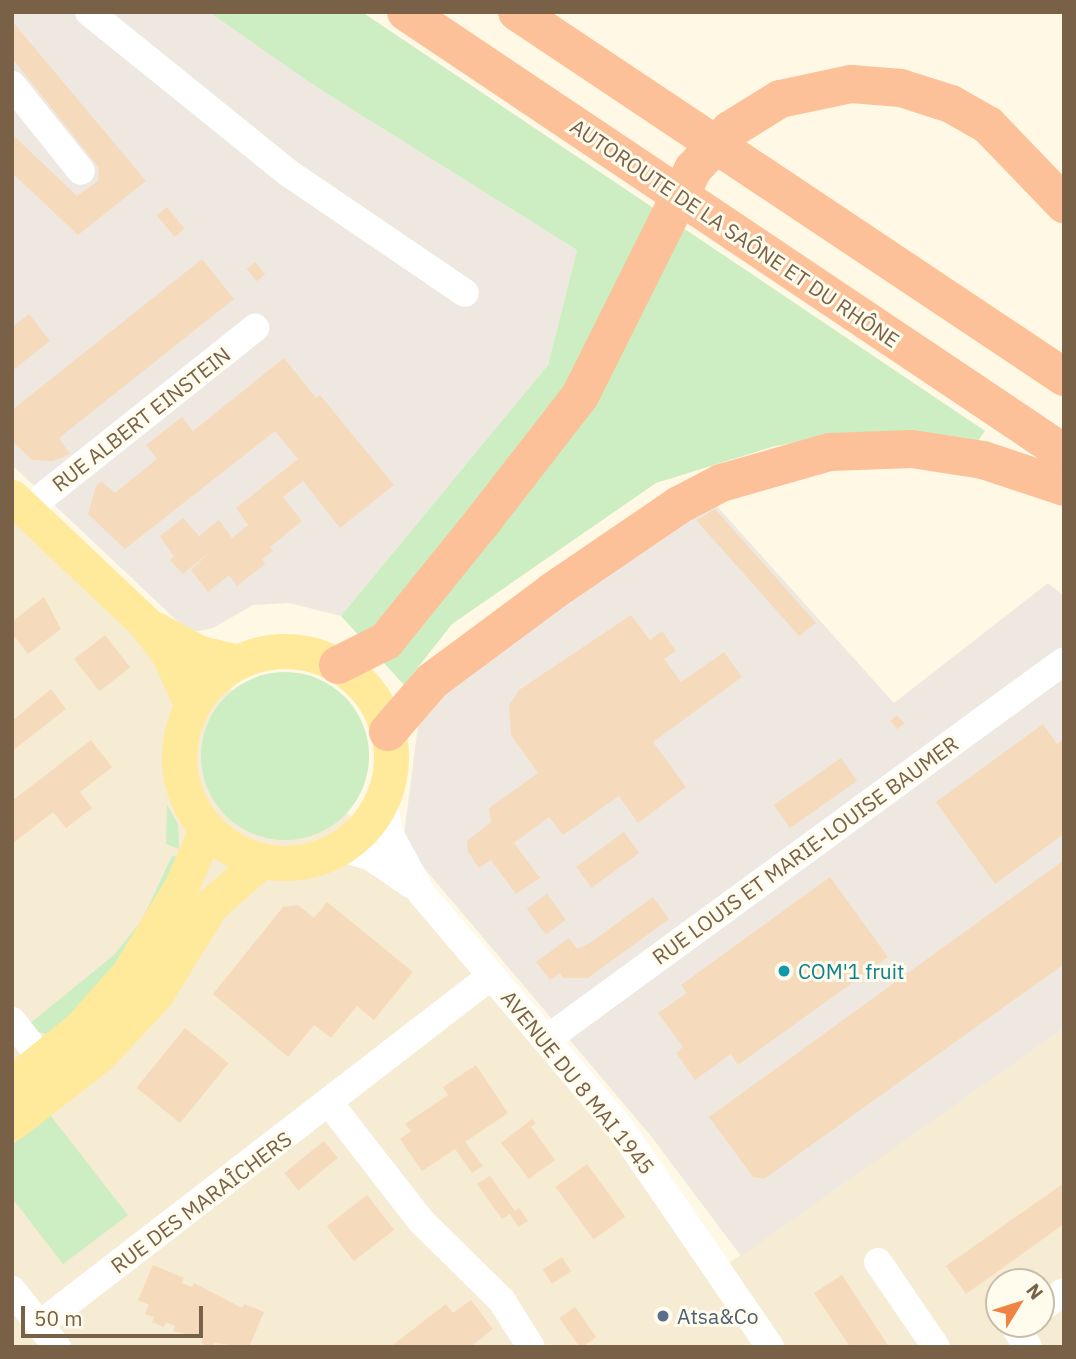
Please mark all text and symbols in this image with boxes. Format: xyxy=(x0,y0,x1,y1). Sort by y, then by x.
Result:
street label: AUTOROUTE DE LA SAÔNE ET DU RHÔNE xyxy=(566,113,904,353)
street label: RUE ALBERT EINSTEIN xyxy=(47,342,235,496)
street label: RUE LOUIS ET MARIE-LOUISE BAUMER xyxy=(647,731,963,969)
place label: COM'1 fruit xyxy=(798,958,904,984)
marker: COM'1 fruit xyxy=(776,963,792,979)
street label: AVENUE DU 8 MAI 1945 xyxy=(496,985,660,1179)
street label: RUE DES MARAÎCHERS xyxy=(106,1126,296,1278)
north arrow xyxy=(985,1268,1055,1338)
text: N xyxy=(1021,1278,1049,1304)
scale bar xyxy=(24,1292,206,1336)
place label: Atsa&Co xyxy=(677,1303,759,1329)
text: 50 m xyxy=(34,1304,83,1332)
marker: Atsa&Co xyxy=(655,1308,671,1324)

